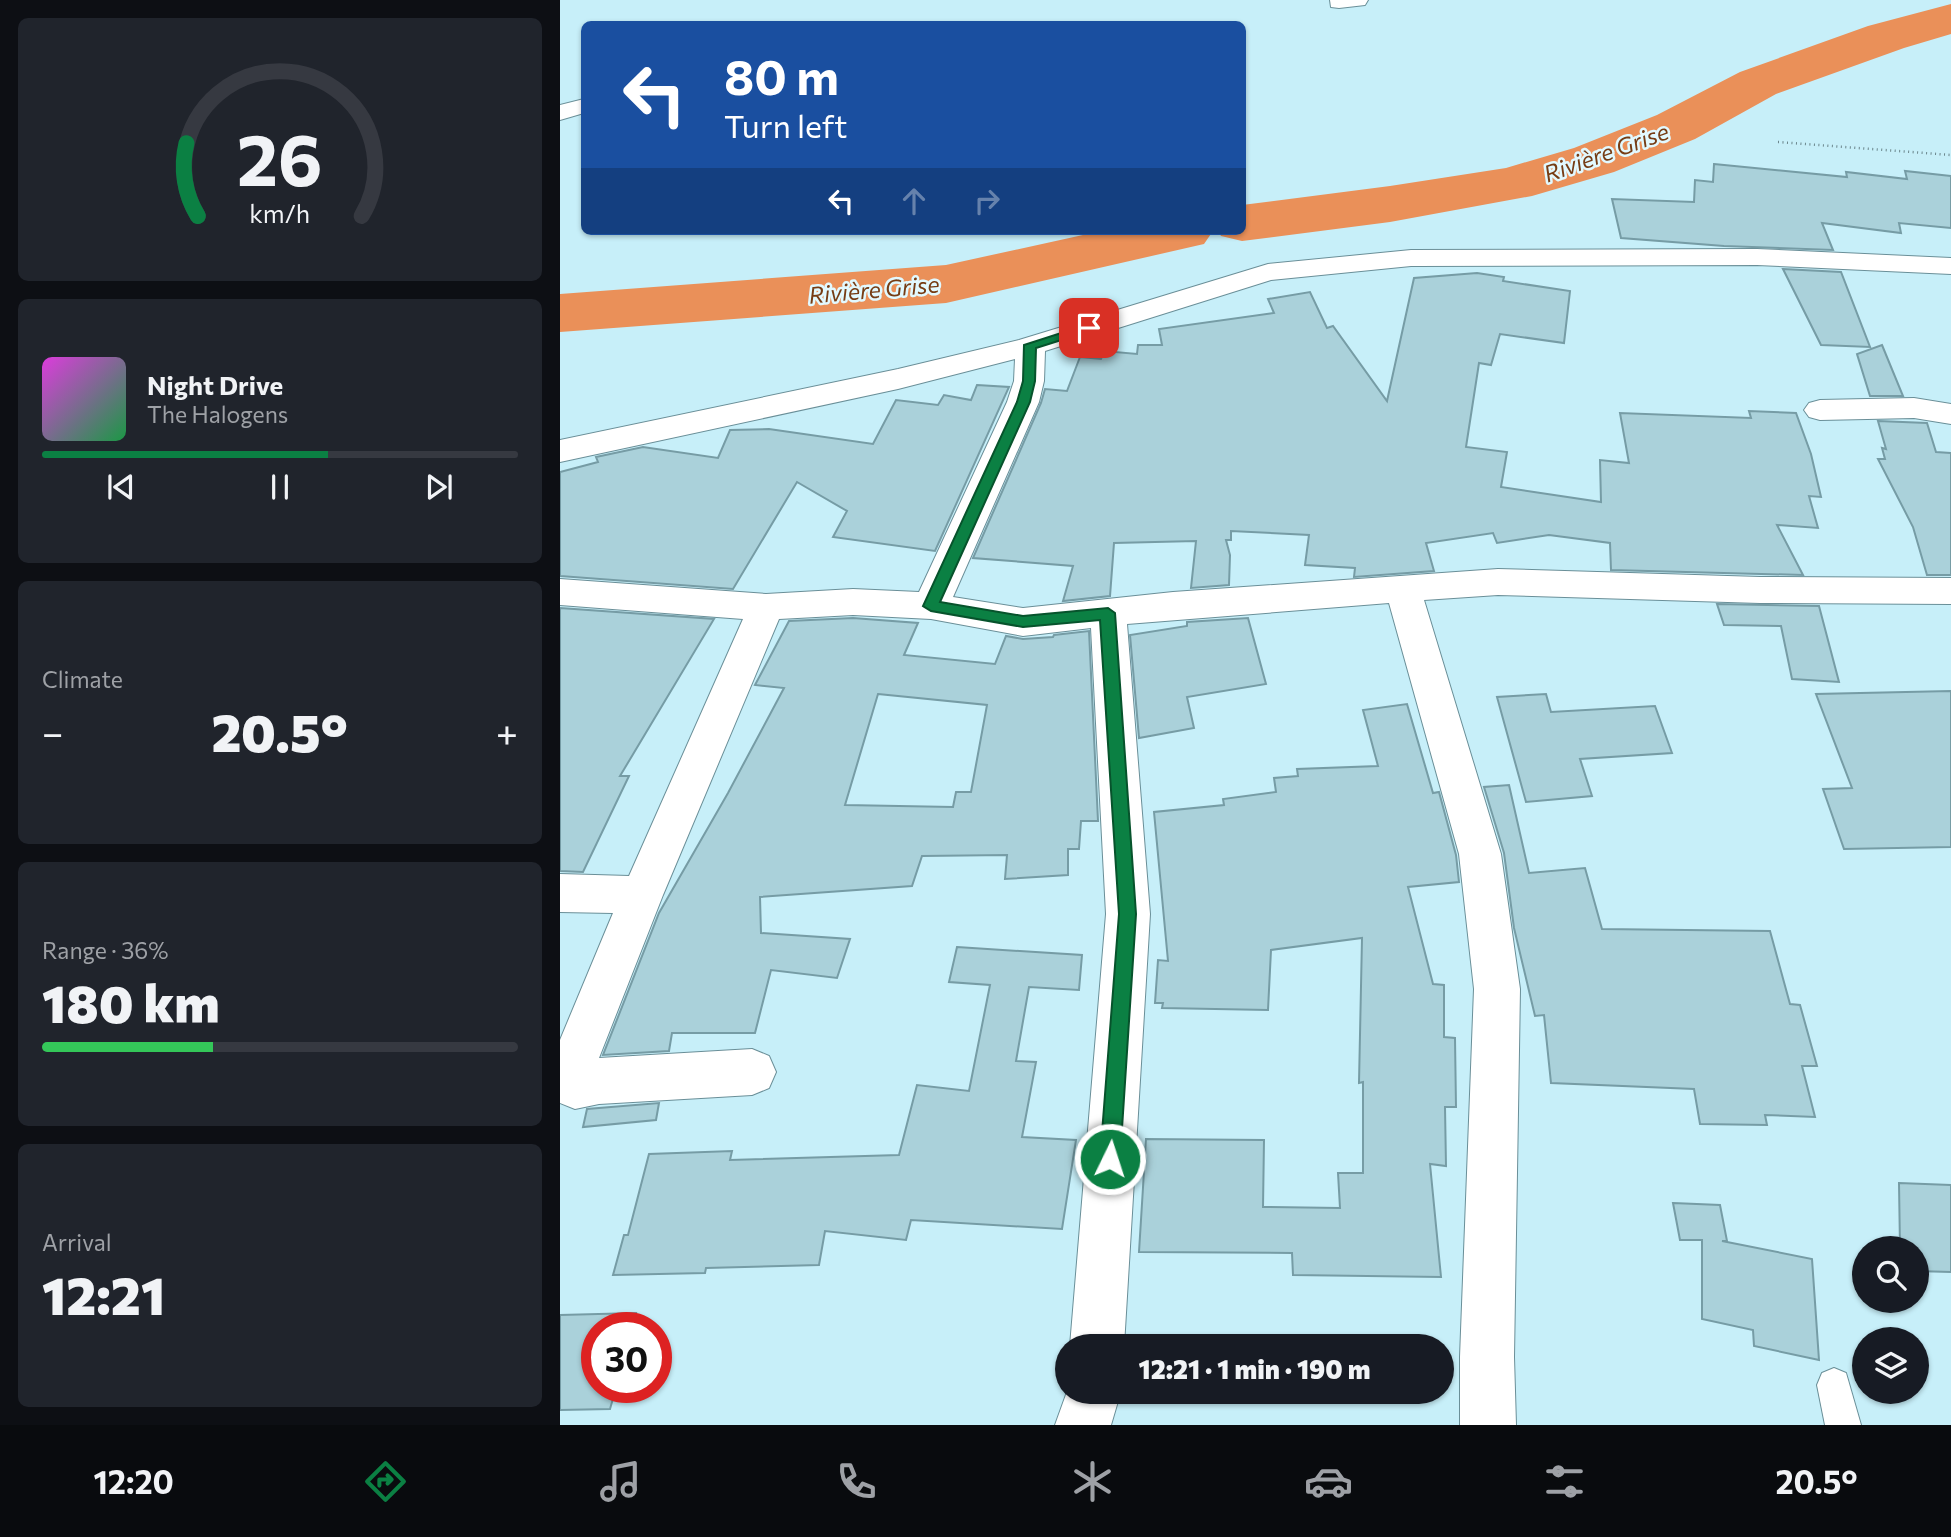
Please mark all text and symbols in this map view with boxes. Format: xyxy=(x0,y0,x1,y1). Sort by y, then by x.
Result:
text: 80 m xyxy=(724,45,839,105)
icon: left xyxy=(609,49,700,140)
text: Turn left xyxy=(724,105,848,145)
text: 26 xyxy=(237,112,323,201)
water label: Rivière Grise xyxy=(1540,116,1672,188)
icon: left xyxy=(822,182,860,220)
icon: ahead xyxy=(895,182,933,220)
icon: right xyxy=(968,182,1006,220)
text: km/h xyxy=(250,198,310,228)
water label: Rivière Grise xyxy=(807,269,941,309)
pin xyxy=(1059,298,1119,358)
icon: arrive xyxy=(1070,309,1108,347)
text: Night Drive xyxy=(147,369,283,400)
text: The Halogens xyxy=(147,400,288,428)
icon: previous xyxy=(102,468,140,506)
icon: pause xyxy=(261,468,299,506)
icon: next xyxy=(420,468,458,506)
text: Climate xyxy=(42,665,123,693)
text: 20.5° xyxy=(211,699,348,763)
text: − xyxy=(42,708,64,755)
text: + xyxy=(496,708,518,755)
text: Range · 36% xyxy=(42,936,169,964)
text: 180 km xyxy=(42,970,220,1034)
position arrow xyxy=(1073,1122,1147,1196)
text: Arrival xyxy=(42,1228,112,1256)
map controls xyxy=(1852,1236,1929,1404)
button: search xyxy=(1852,1236,1929,1313)
text: 12:21 xyxy=(42,1262,165,1326)
speed limit sign: 30 xyxy=(581,1312,672,1403)
button: layers xyxy=(1852,1327,1929,1404)
text: 12:21 · 1 min · 190 m xyxy=(1139,1353,1370,1384)
icon: directions xyxy=(361,1457,410,1506)
icon: music xyxy=(596,1457,645,1506)
icon: phone xyxy=(832,1457,881,1506)
icon: climate xyxy=(1068,1457,1117,1506)
icon: car xyxy=(1304,1457,1353,1506)
icon: filters xyxy=(1540,1457,1589,1506)
text: 12:20 xyxy=(93,1461,174,1501)
text: 20.5° xyxy=(1775,1461,1858,1501)

